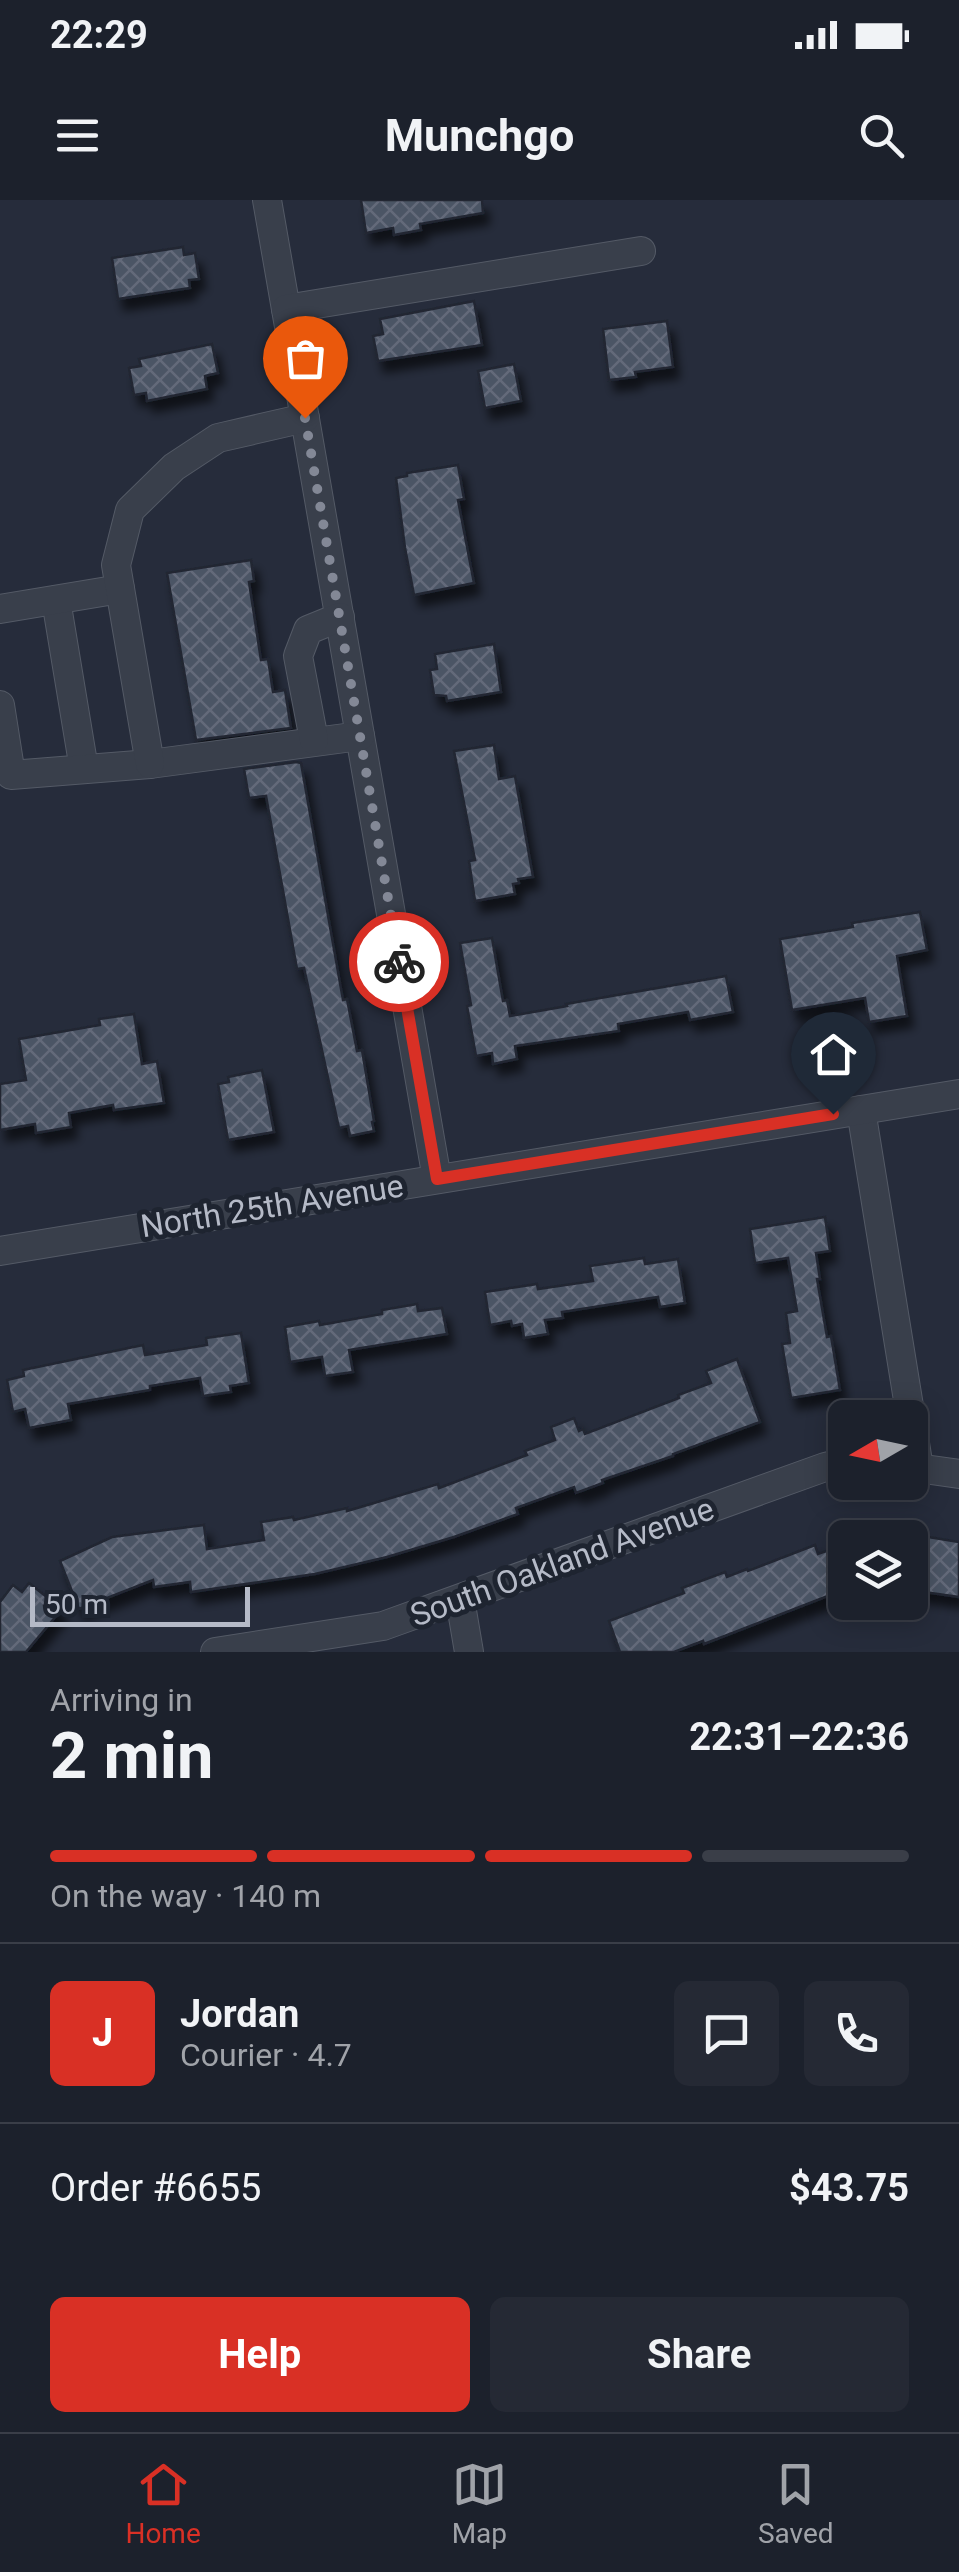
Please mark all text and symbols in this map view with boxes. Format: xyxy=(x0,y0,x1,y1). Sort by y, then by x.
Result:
text: 22:29 xyxy=(50,13,148,57)
icon: menu xyxy=(50,108,105,163)
icon: search xyxy=(854,108,909,163)
text: Munchgo xyxy=(385,109,574,162)
pin xyxy=(263,316,348,419)
icon: bag xyxy=(278,331,333,386)
courier xyxy=(349,912,449,1012)
icon: bike xyxy=(372,935,427,990)
pin xyxy=(791,1012,876,1115)
icon: home xyxy=(806,1027,861,1082)
street label: North 25th Avenue xyxy=(138,1166,406,1246)
north arrow xyxy=(828,1400,928,1500)
map controls xyxy=(828,1400,928,1620)
street label: South Oakland Avenue xyxy=(405,1489,719,1635)
button: layers xyxy=(828,1520,928,1620)
scale bar xyxy=(30,1582,250,1626)
text: 50 m xyxy=(45,1588,108,1621)
text: Arriving in xyxy=(50,1681,193,1719)
text: 22:31–22:36 xyxy=(689,1715,909,1759)
text: 2 min xyxy=(50,1718,213,1794)
text: On the way · 140 m xyxy=(50,1877,321,1915)
button: chat xyxy=(674,1981,779,2086)
button: phone xyxy=(804,1981,909,2086)
text: Jordan xyxy=(180,1992,299,2036)
text: J xyxy=(92,2011,113,2055)
text: Courier · 4.7 xyxy=(180,2036,352,2074)
text: Order #6655 xyxy=(50,2166,261,2210)
text: $43.75 xyxy=(789,2166,909,2210)
button: Help xyxy=(50,2297,470,2412)
button: Share xyxy=(490,2297,909,2412)
tab: Home xyxy=(125,2457,201,2550)
tab: Map xyxy=(452,2457,507,2550)
tab: Saved xyxy=(758,2457,834,2550)

